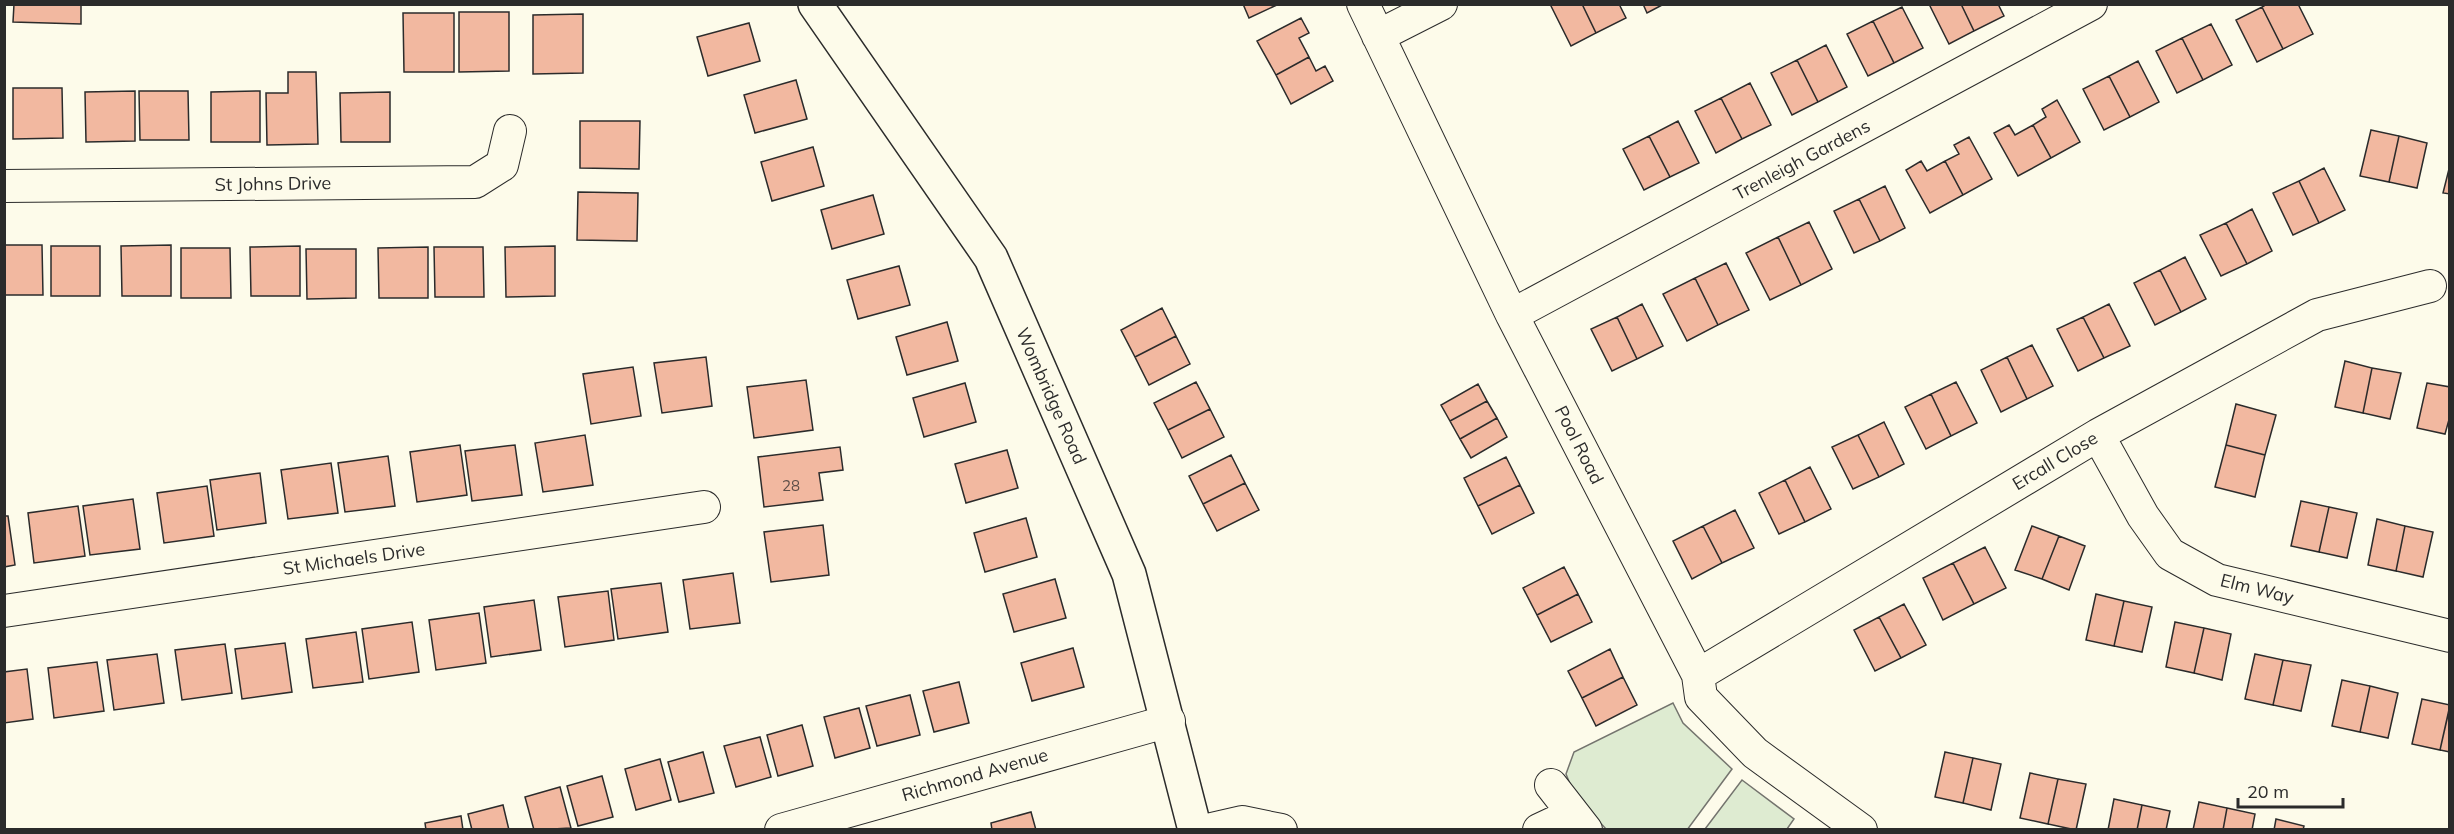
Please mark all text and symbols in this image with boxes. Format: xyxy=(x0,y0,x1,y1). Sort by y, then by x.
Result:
street label: Trenleigh Gardens xyxy=(1730,114,1874,205)
street label: St Johns Drive xyxy=(215,171,331,196)
street label: Wombridge Road xyxy=(1011,324,1092,468)
street label: Pool Road xyxy=(1550,402,1609,488)
street label: Ercall Close xyxy=(2008,426,2102,495)
house number: 28 xyxy=(782,476,800,495)
street label: St Michaels Drive xyxy=(281,537,427,580)
street label: Elm Way xyxy=(2218,568,2297,609)
street label: Richmond Avenue xyxy=(899,743,1051,806)
scale bar xyxy=(2238,771,2343,809)
text: 20 m xyxy=(2247,780,2289,803)

